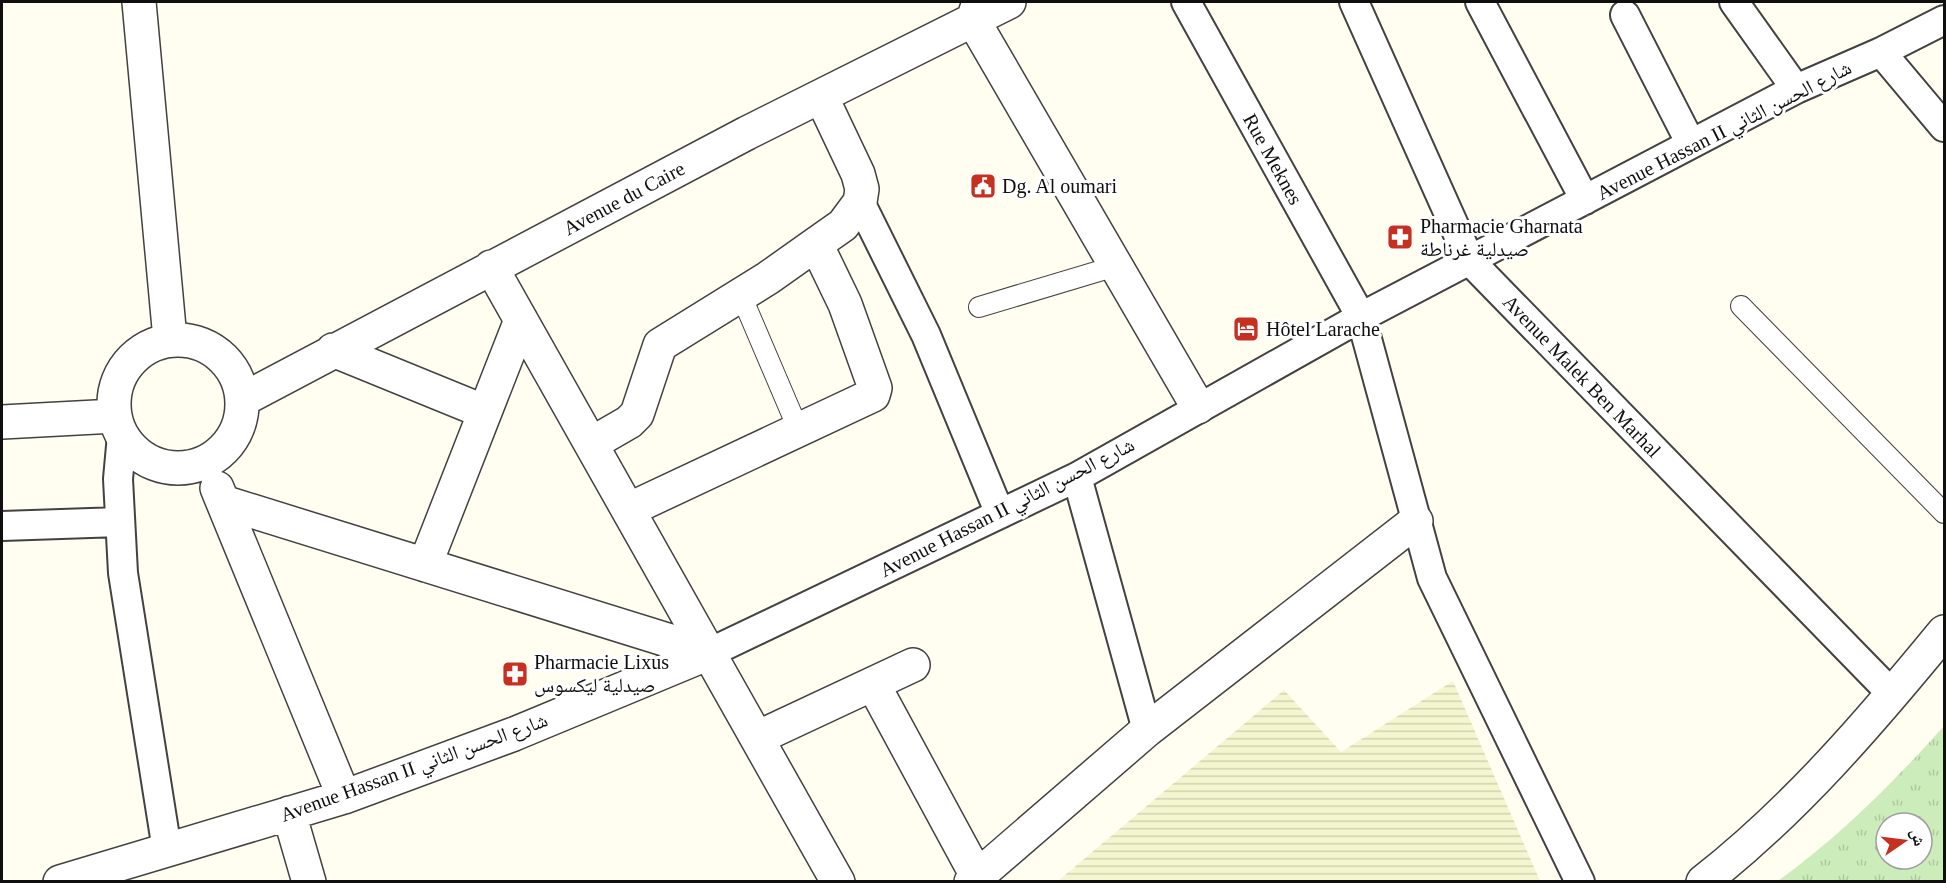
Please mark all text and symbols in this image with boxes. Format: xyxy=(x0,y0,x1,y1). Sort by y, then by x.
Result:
street label: Avenue Hassan II شارع الحسن الثاني xyxy=(1593,56,1857,208)
street label: Rue Meknes xyxy=(1239,110,1307,208)
street label: Avenue du Caire xyxy=(560,157,688,239)
public building icon: Dg. Al oumari xyxy=(968,171,998,201)
place label: Dg. Al oumari xyxy=(1002,175,1117,198)
place label: Pharmacie Gharnata صيدلية غرناطة xyxy=(1420,215,1583,260)
pharmacy icon: Pharmacie Gharnata صيدلية غرناطة xyxy=(1385,222,1415,252)
street label: Avenue Malek Ben Marhal xyxy=(1499,290,1666,462)
hotel icon: Hôtel Larache xyxy=(1231,314,1261,344)
place label: Hôtel Larache xyxy=(1266,318,1380,340)
street label: Avenue Hassan II شارع الحسن الثاني xyxy=(876,433,1140,585)
place label: Pharmacie Lixus صيدلية ليكسوس xyxy=(534,651,669,697)
pharmacy icon: Pharmacie Lixus صيدلية ليكسوس xyxy=(500,659,530,689)
street label: Avenue Hassan II شارع الحسن الثاني xyxy=(277,708,552,830)
north arrow xyxy=(1874,811,1934,871)
text: ش xyxy=(1907,827,1928,848)

